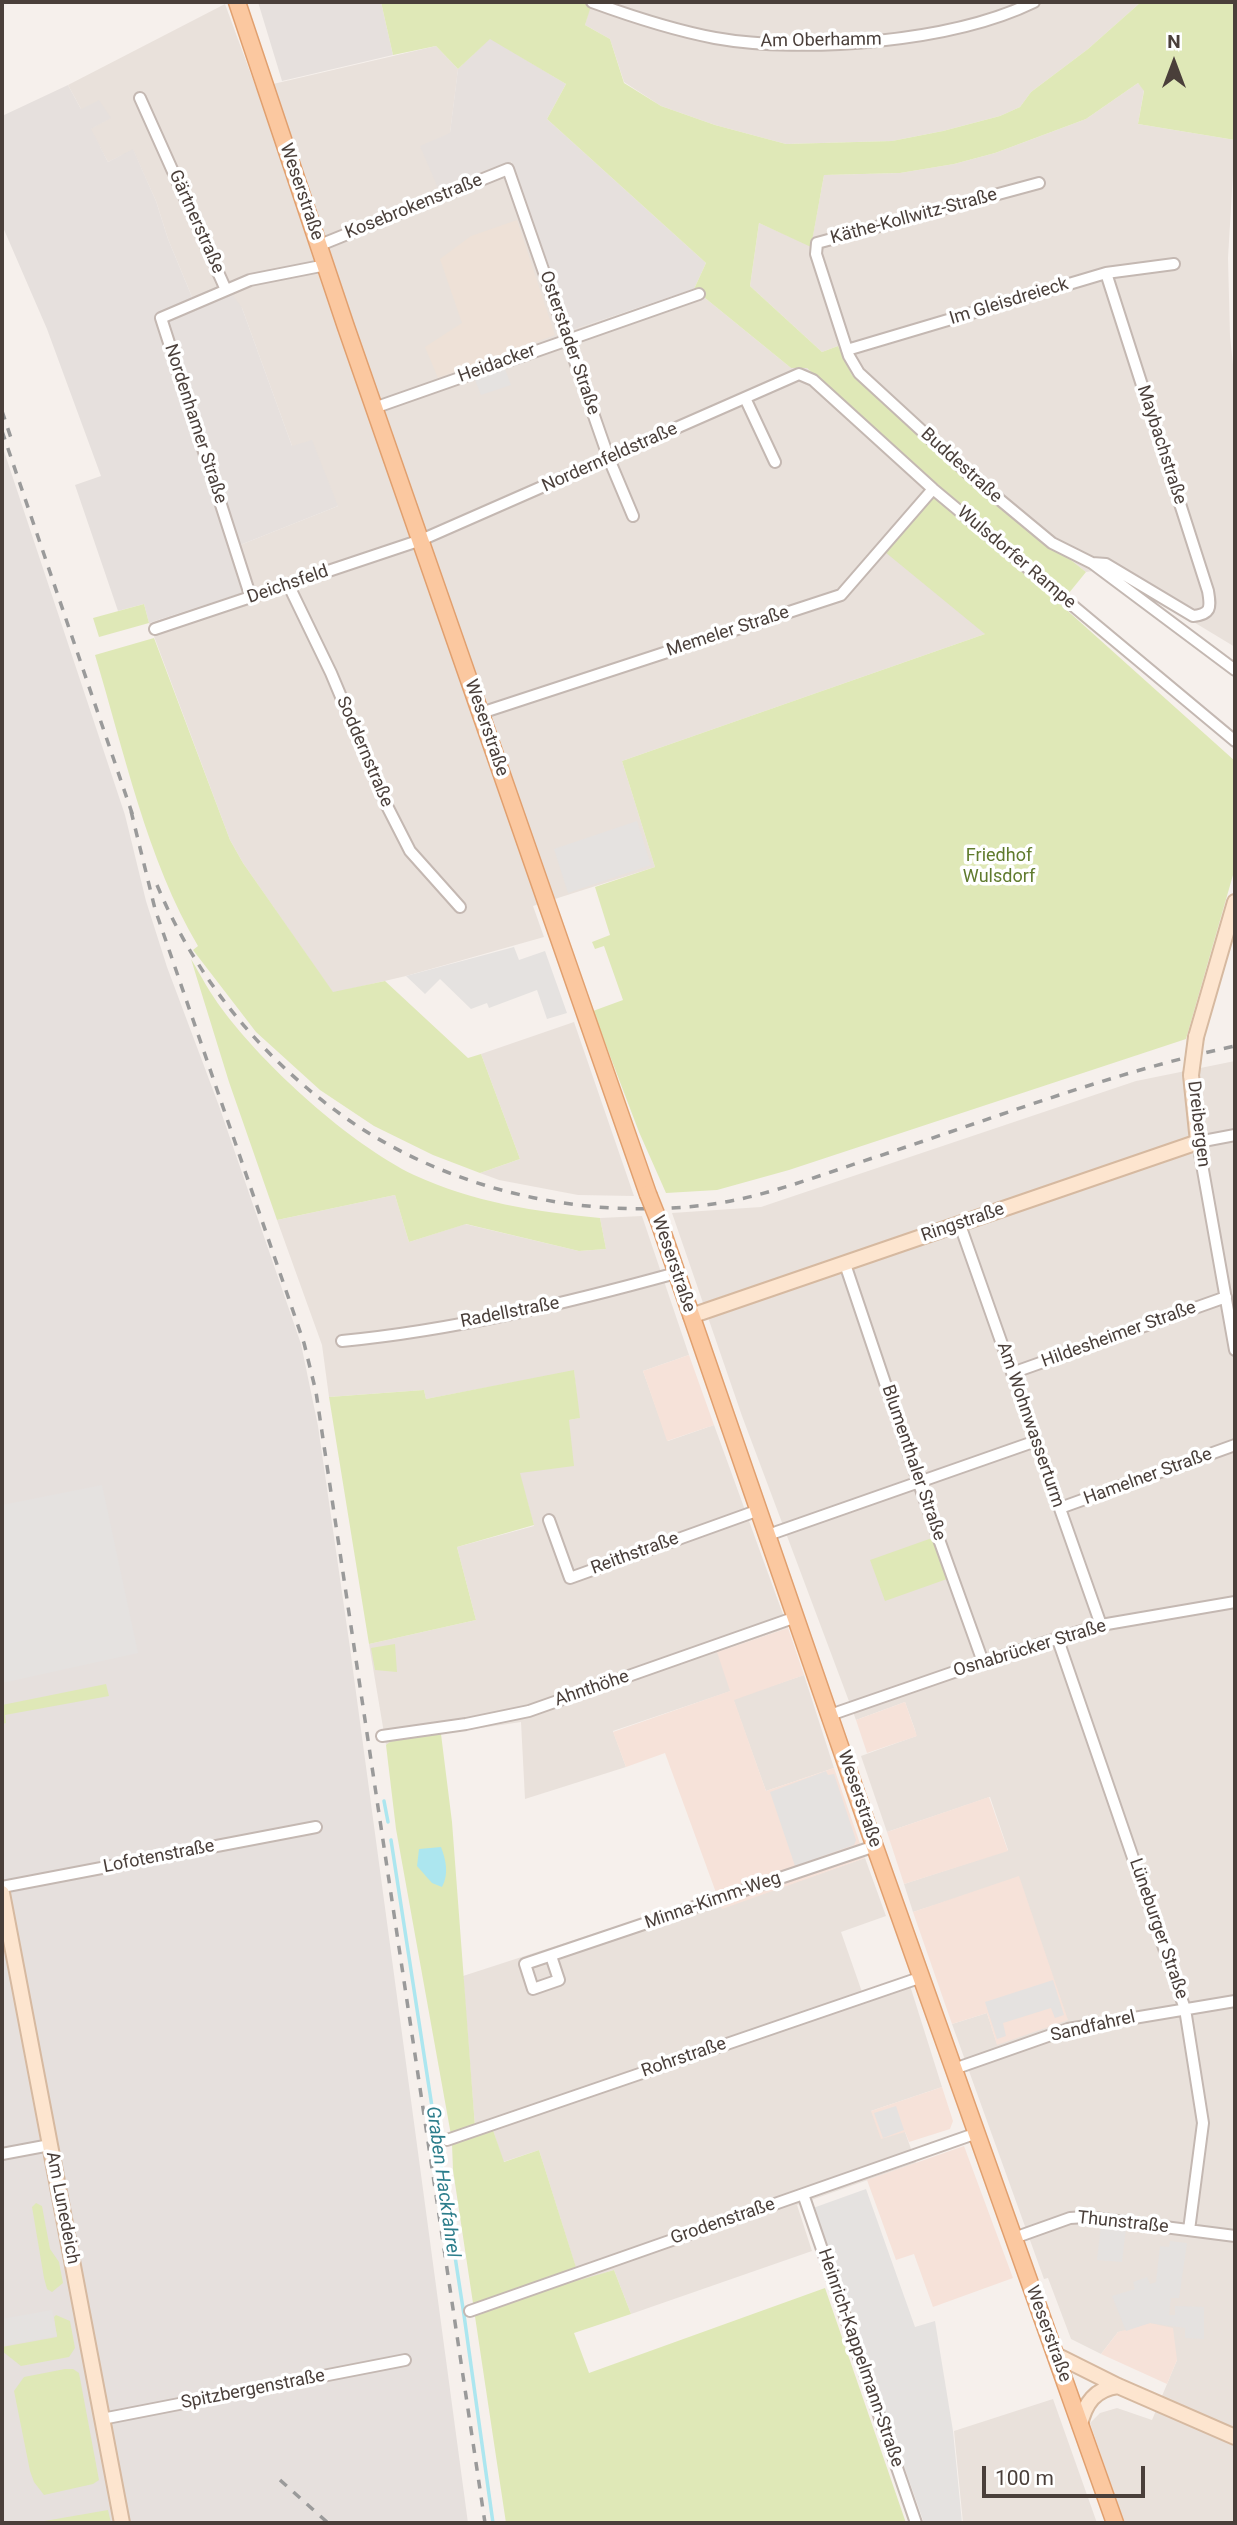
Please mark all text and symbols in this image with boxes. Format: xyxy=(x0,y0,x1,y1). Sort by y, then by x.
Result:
north arrow xyxy=(1139,28,1209,98)
street label: Am Oberhamm xyxy=(760,29,882,53)
text: N xyxy=(1167,30,1181,53)
street label: Weserstraße xyxy=(274,141,328,243)
street label: Gärtnerstraße xyxy=(164,167,228,277)
street label: Kosebrokenstraße xyxy=(342,170,486,244)
street label: Käthe-Kollwitz-Straße xyxy=(828,184,1000,250)
street label: Osterstader Straße xyxy=(534,268,604,418)
street label: Im Gleisdreieck xyxy=(947,274,1071,330)
street label: Heidacker xyxy=(455,340,539,388)
street label: Nordenhamer Straße xyxy=(159,341,231,507)
street label: Maybachstraße xyxy=(1132,383,1190,507)
street label: Nordernfeldstraße xyxy=(539,418,681,498)
street label: Buddestraße xyxy=(916,424,1006,508)
street label: Wulsdorfer Rampe xyxy=(952,502,1080,614)
street label: Deichsfeld xyxy=(245,561,331,609)
street label: Memeler Straße xyxy=(664,602,792,662)
street label: Weserstraße xyxy=(459,677,513,779)
street label: Soddernstraße xyxy=(331,694,397,810)
park label: Friedhof Wulsdorf xyxy=(963,845,1035,888)
street label: Dreibergen xyxy=(1182,1080,1214,1168)
street label: Ringstraße xyxy=(919,1199,1007,1247)
street label: Weserstraße xyxy=(646,1213,700,1315)
street label: Radellstraße xyxy=(459,1293,561,1333)
street label: Hildesheimer Straße xyxy=(1039,1297,1199,1373)
street label: Am Wohnwasserturm xyxy=(992,1339,1068,1511)
street label: Blumenthaler Straße xyxy=(876,1382,950,1544)
street label: Hamelner Straße xyxy=(1081,1444,1215,1510)
street label: Reithstraße xyxy=(588,1528,682,1580)
street label: Osnabrücker Straße xyxy=(951,1616,1109,1682)
street label: Ahnthöhe xyxy=(552,1666,632,1712)
street label: Weserstraße xyxy=(832,1748,886,1850)
street label: Lofotenstraße xyxy=(102,1836,216,1878)
street label: Lüneburger Straße xyxy=(1124,1856,1192,2002)
street label: Minna-Kimm-Weg xyxy=(642,1868,784,1934)
street label: Sandfahrel xyxy=(1048,2007,1138,2047)
street label: Rohrstraße xyxy=(639,2033,729,2083)
water label: Graben Hackfahrel xyxy=(420,2105,464,2259)
street label: Am Lunedeich xyxy=(41,2150,83,2266)
street label: Grodenstraße xyxy=(668,2194,778,2250)
street label: Thunstraße xyxy=(1076,2207,1170,2239)
street label: Heinrich-Kappelmann-Straße xyxy=(812,2246,908,2470)
street label: Weserstraße xyxy=(1021,2283,1075,2385)
street label: Spitzbergenstraße xyxy=(179,2365,327,2415)
scale bar xyxy=(985,2452,1148,2496)
text: 100 m xyxy=(995,2466,1054,2490)

